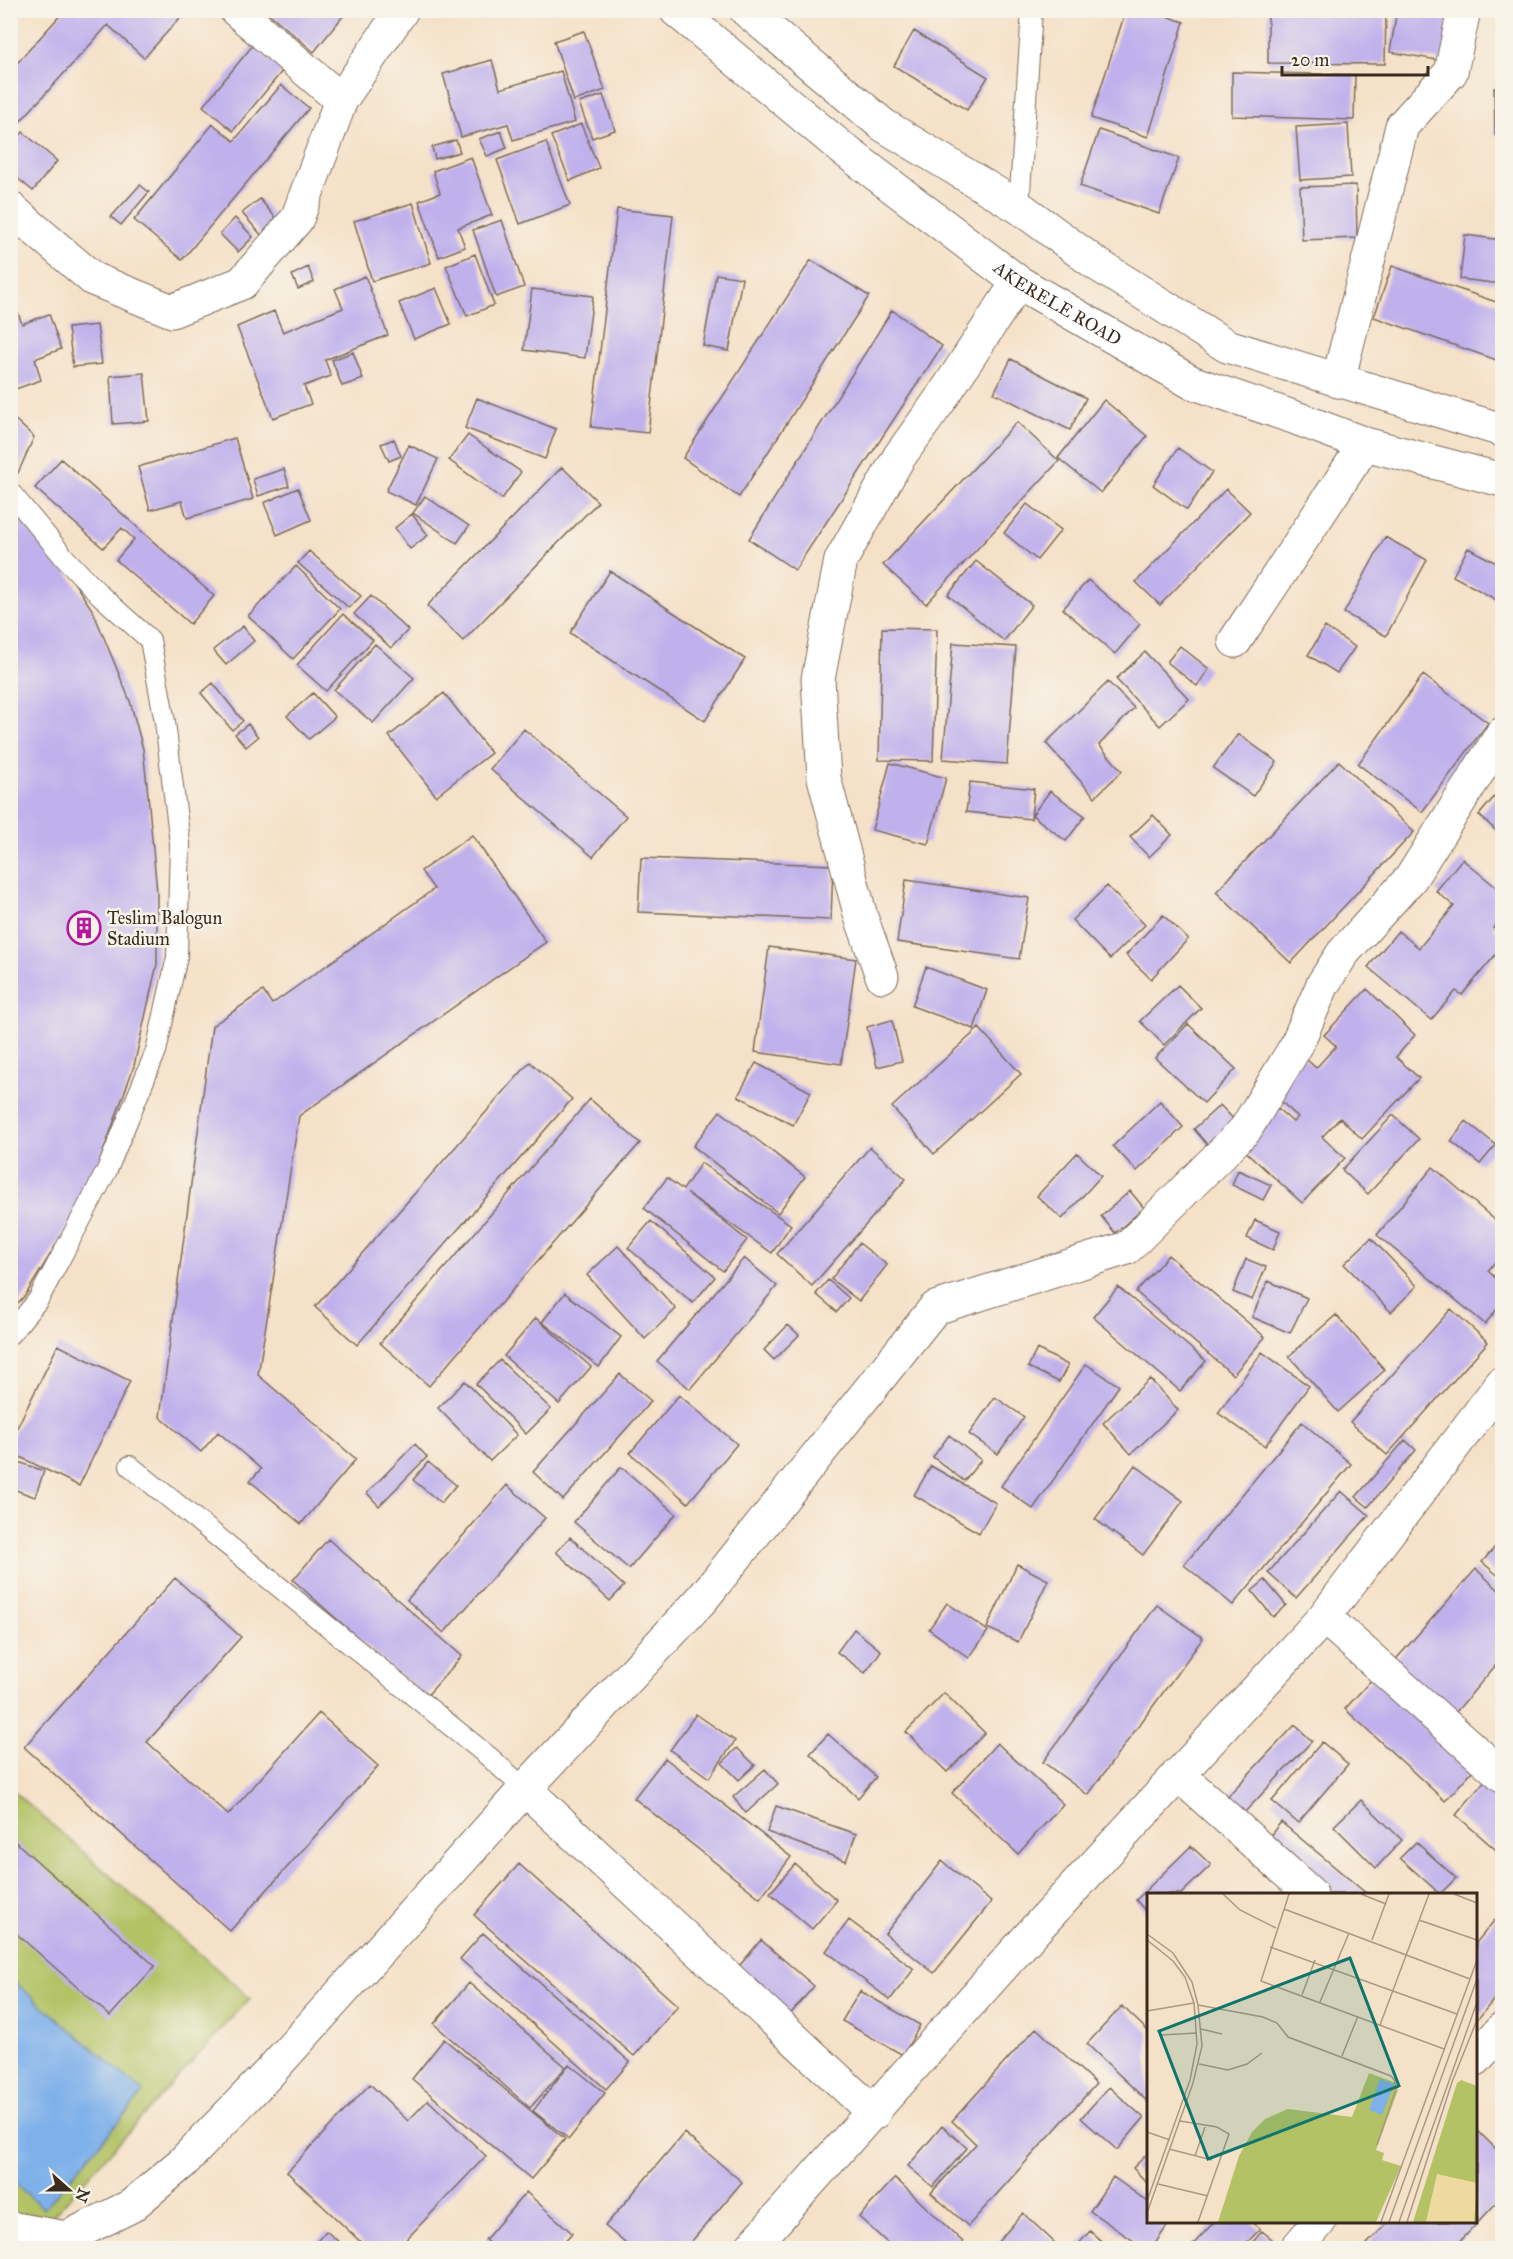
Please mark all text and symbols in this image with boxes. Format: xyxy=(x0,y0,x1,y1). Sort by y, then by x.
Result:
scale bar xyxy=(1282,39,1428,77)
text: 20 m xyxy=(1291,49,1329,71)
street label: AKERELE ROAD xyxy=(988,256,1125,350)
place label: Teslim Balogun Stadium xyxy=(107,907,222,950)
building icon: Teslim Balogun Stadium xyxy=(66,910,102,946)
inset map xyxy=(1147,1893,1477,2223)
north arrow xyxy=(39,2160,99,2220)
text: N xyxy=(71,2185,94,2205)

